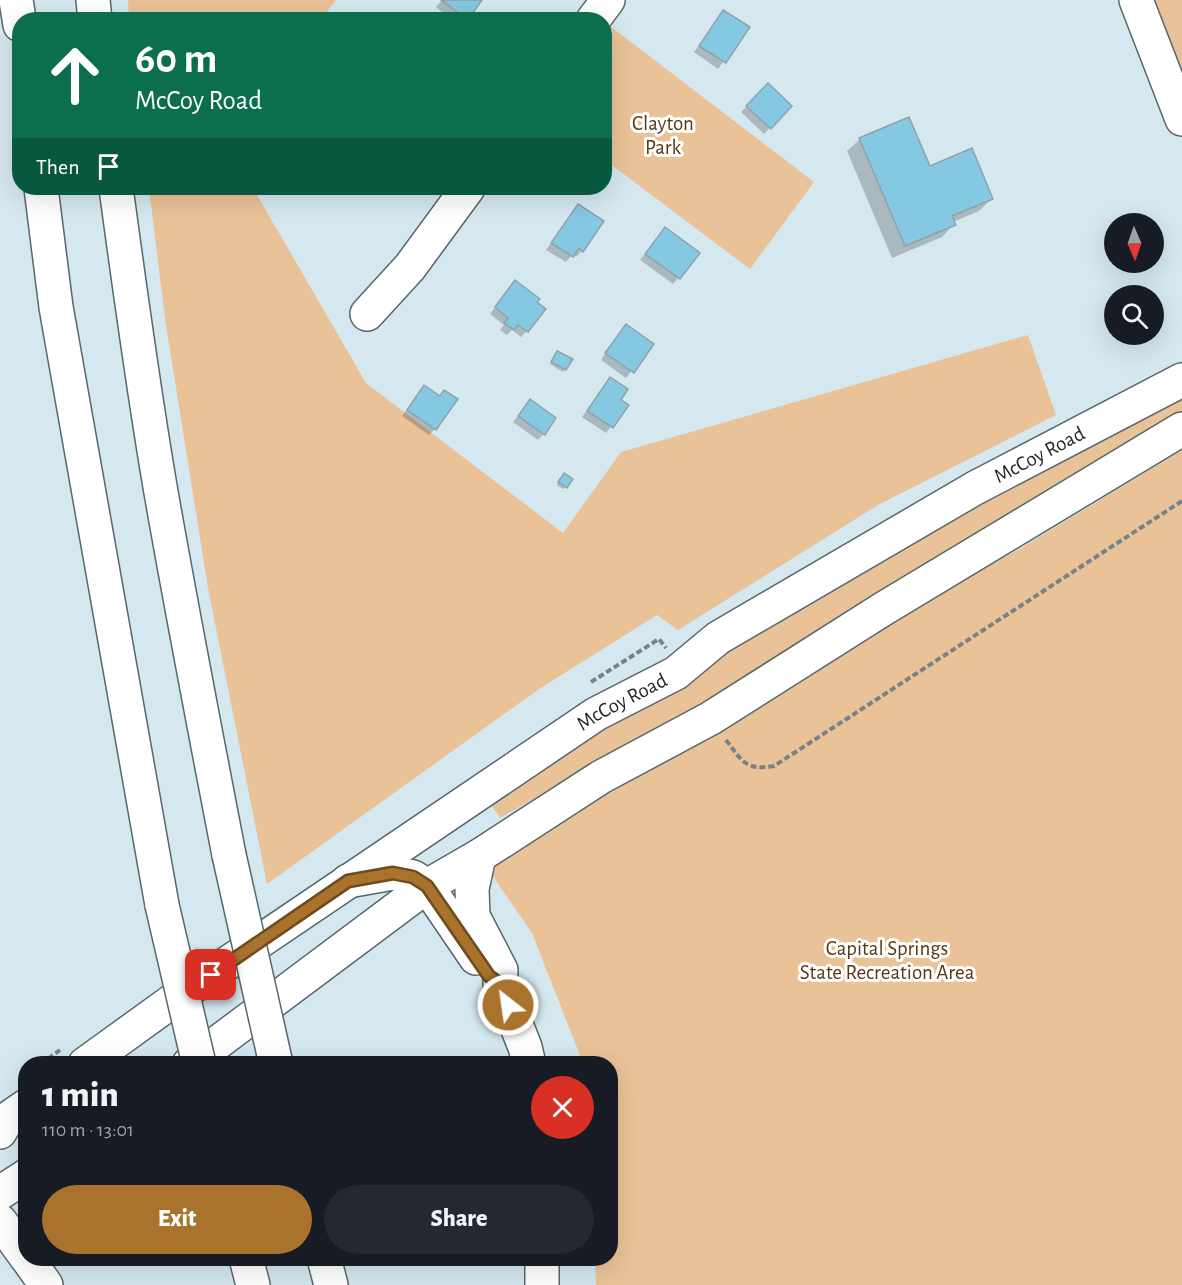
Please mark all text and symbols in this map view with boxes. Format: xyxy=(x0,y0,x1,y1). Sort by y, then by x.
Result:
icon: ahead xyxy=(36,36,114,114)
text: 60 m xyxy=(135,38,217,80)
text: McCoy Road xyxy=(135,87,262,114)
park label: Clayton Park xyxy=(632,113,694,158)
icon: arrive xyxy=(92,150,125,183)
text: Then xyxy=(36,156,80,178)
north arrow xyxy=(1104,213,1164,273)
map controls xyxy=(1104,213,1164,345)
button: search xyxy=(1104,285,1164,345)
street label: McCoy Road xyxy=(991,423,1088,487)
street label: McCoy Road xyxy=(573,669,671,735)
park label: Capital Springs State Recreation Area xyxy=(800,938,975,983)
pin xyxy=(185,949,236,1000)
icon: arrive xyxy=(194,958,227,991)
position arrow xyxy=(476,973,540,1037)
button: close xyxy=(531,1076,594,1139)
text: 1 min xyxy=(42,1077,119,1113)
text: 110 m · 13:01 xyxy=(42,1120,134,1140)
button: Exit xyxy=(42,1185,312,1254)
button: Share xyxy=(324,1185,594,1254)

